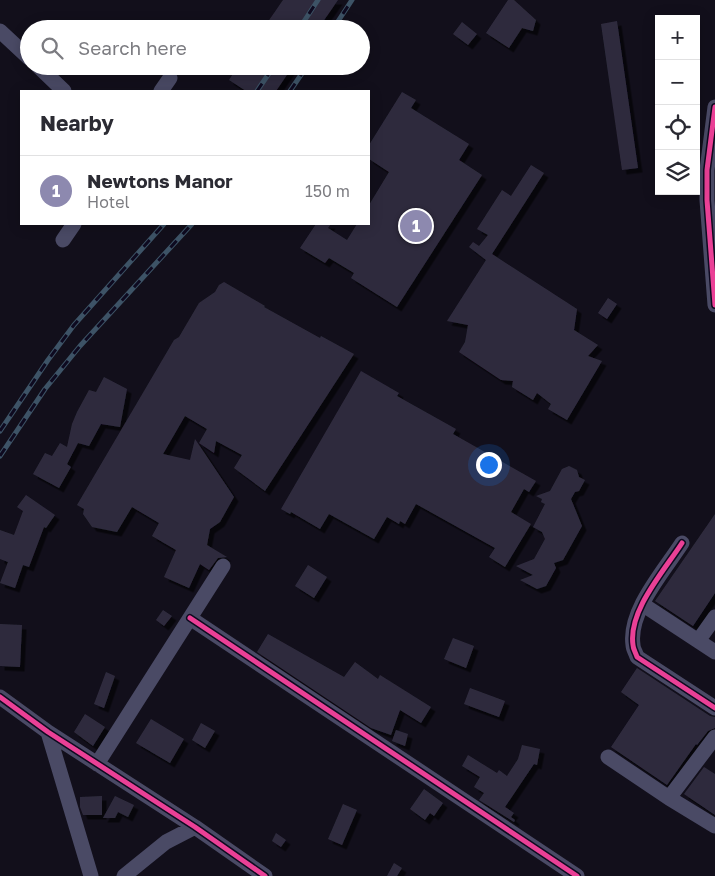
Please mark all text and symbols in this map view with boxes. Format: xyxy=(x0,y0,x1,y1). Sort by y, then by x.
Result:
map controls xyxy=(655,15,700,195)
button: + xyxy=(655,15,700,60)
search box xyxy=(20,20,370,75)
icon: search xyxy=(38,34,66,62)
text: Search here xyxy=(78,36,187,59)
button: − xyxy=(655,60,700,105)
button: locate xyxy=(655,105,700,150)
text: Nearby xyxy=(40,110,114,136)
button: layers xyxy=(655,150,700,195)
text: Newtons Manor xyxy=(87,169,233,192)
text: 1 xyxy=(52,181,60,201)
text: 150 m xyxy=(305,181,350,201)
text: Hotel xyxy=(87,192,130,212)
pin: 1 xyxy=(400,207,432,245)
your location xyxy=(476,452,502,478)

